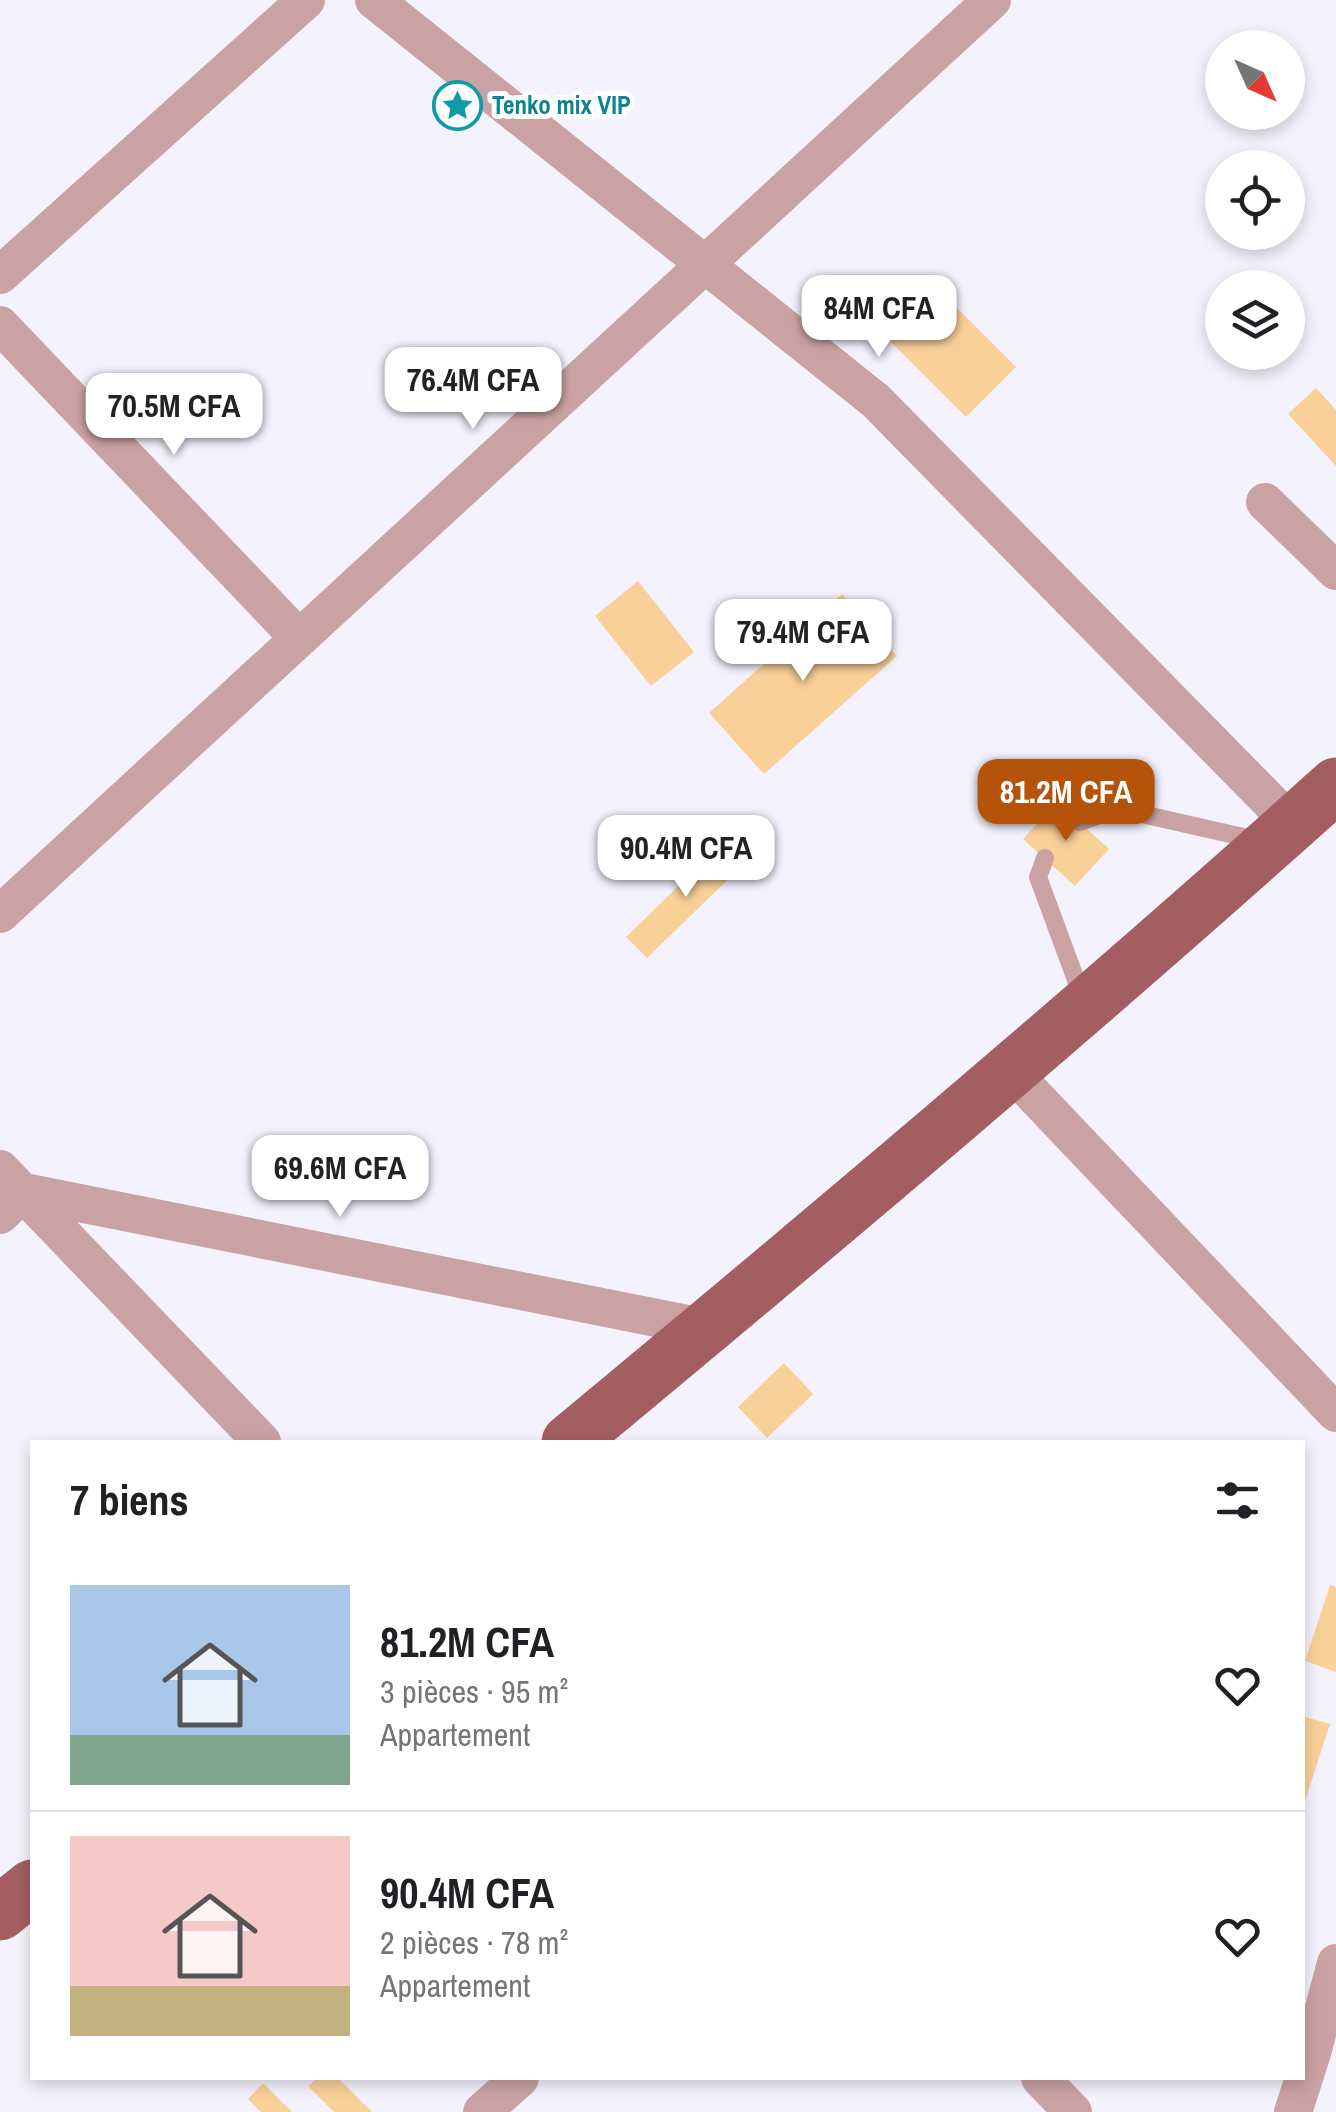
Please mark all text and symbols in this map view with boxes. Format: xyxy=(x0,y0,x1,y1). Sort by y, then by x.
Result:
north arrow xyxy=(1205,30,1305,130)
map controls xyxy=(1205,30,1305,370)
place icon: Tenko mix VIP xyxy=(431,79,483,131)
place label: Tenko mix VIP xyxy=(492,88,631,122)
button: locate xyxy=(1205,150,1305,250)
button: layers xyxy=(1205,270,1305,370)
pin: 84M CFA xyxy=(787,275,971,360)
text: 84M CFA xyxy=(824,286,934,329)
pin: 76.4M CFA xyxy=(359,347,587,432)
text: 76.4M CFA xyxy=(407,358,539,401)
pin: 70.5M CFA xyxy=(60,373,288,458)
text: 70.5M CFA xyxy=(108,384,240,427)
pin: 79.4M CFA xyxy=(689,599,917,684)
text: 79.4M CFA xyxy=(737,610,869,653)
pin: 81.2M CFA xyxy=(952,759,1180,844)
text: 81.2M CFA xyxy=(1000,770,1132,813)
pin: 90.4M CFA xyxy=(572,815,800,900)
text: 90.4M CFA xyxy=(620,826,752,869)
pin: 69.6M CFA xyxy=(226,1135,454,1220)
text: 69.6M CFA xyxy=(274,1146,406,1189)
text: 7 biens xyxy=(70,1472,189,1528)
icon: filters xyxy=(1210,1473,1265,1528)
text: 81.2M CFA xyxy=(380,1614,554,1670)
icon: home xyxy=(150,1625,270,1745)
icon: heart xyxy=(1210,1658,1265,1713)
text: 3 pièces · 95 m² xyxy=(380,1670,568,1713)
text: Appartement xyxy=(380,1713,530,1756)
text: 90.4M CFA xyxy=(380,1865,554,1921)
icon: home xyxy=(150,1876,270,1996)
icon: heart xyxy=(1210,1909,1265,1964)
text: 2 pièces · 78 m² xyxy=(380,1921,568,1964)
text: Appartement xyxy=(380,1964,530,2007)

